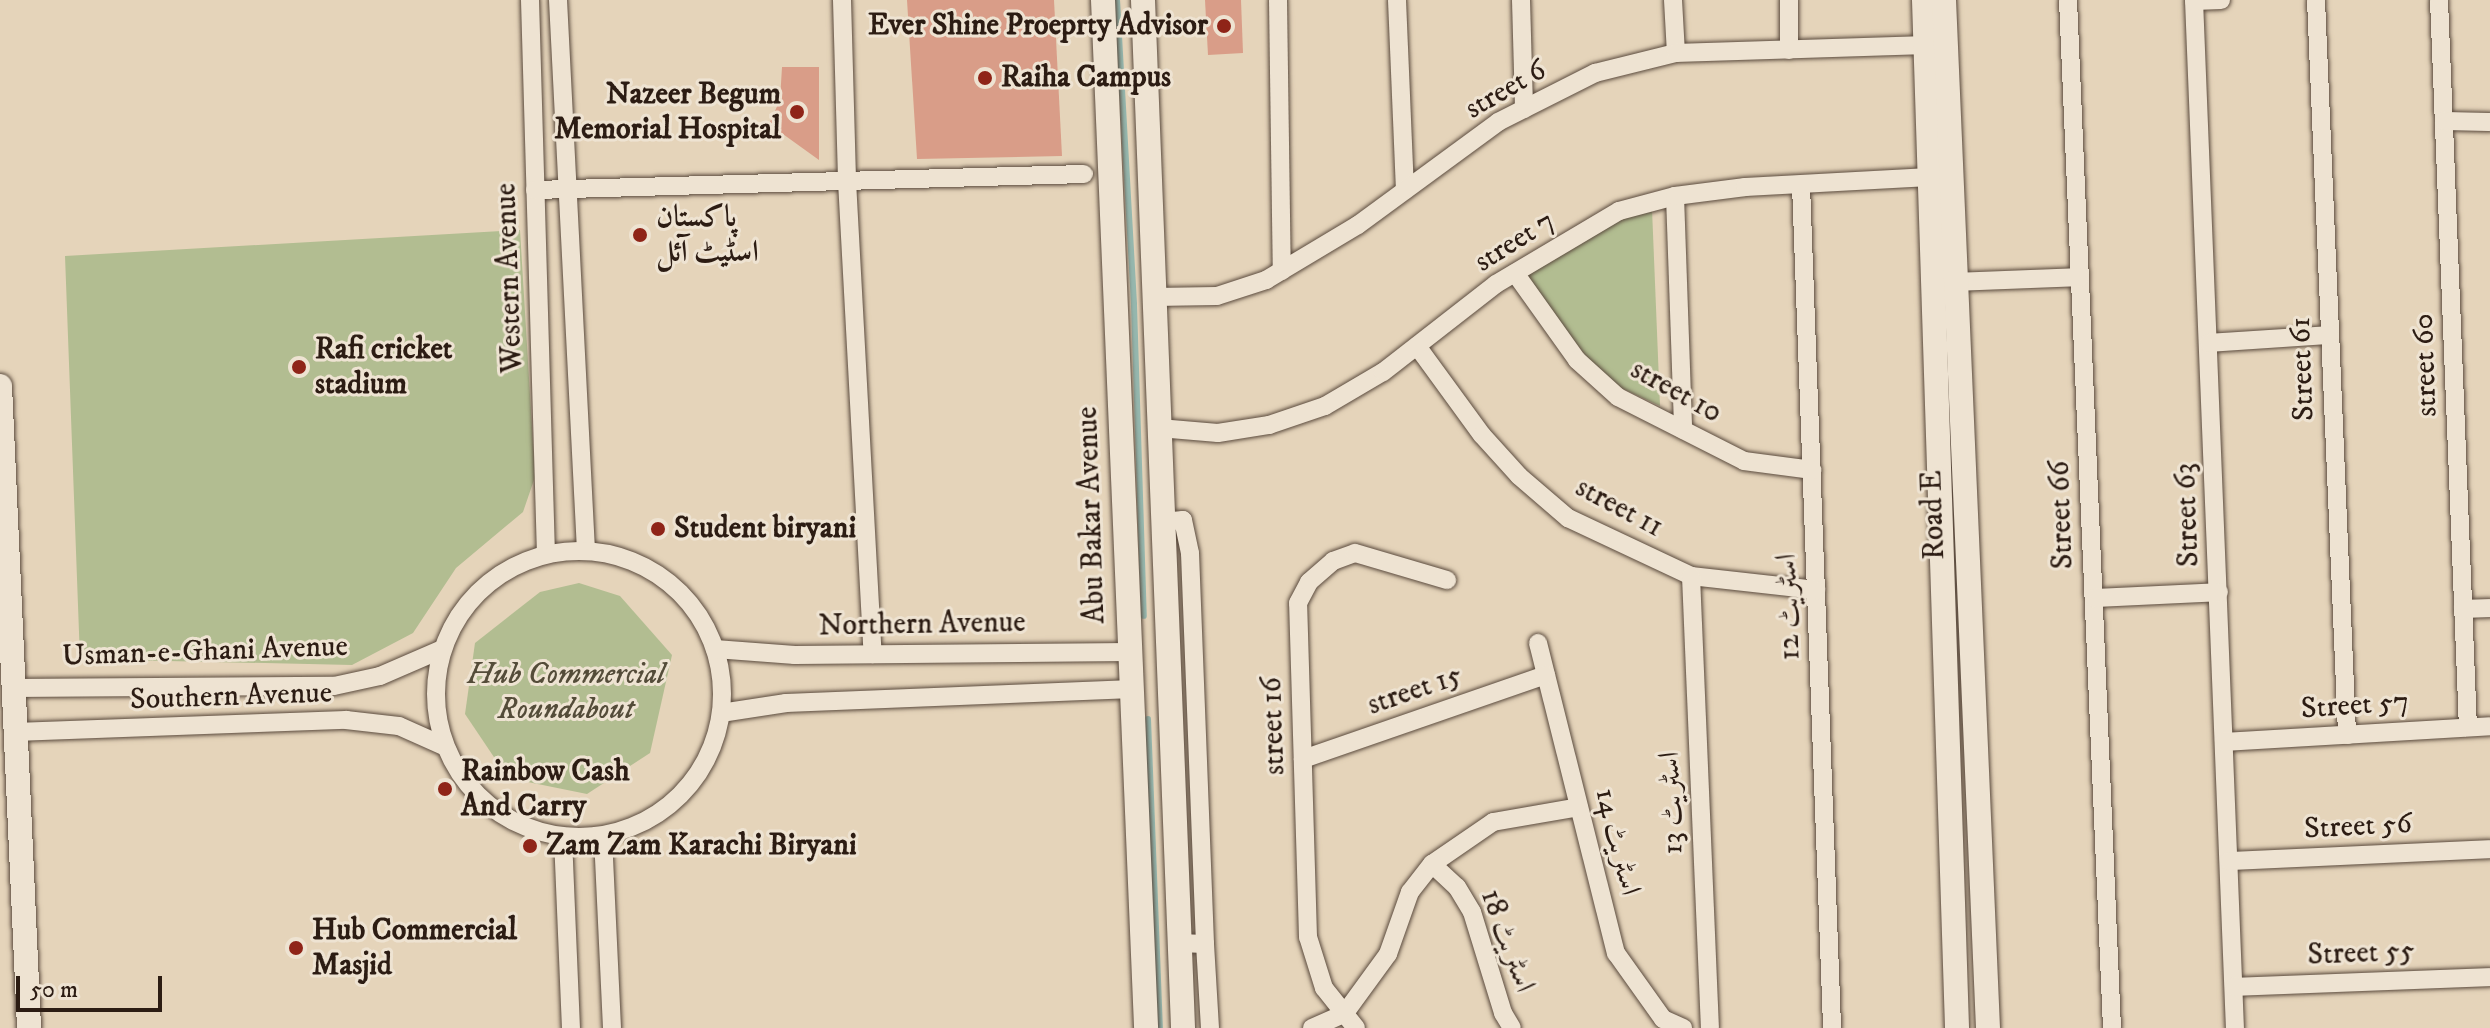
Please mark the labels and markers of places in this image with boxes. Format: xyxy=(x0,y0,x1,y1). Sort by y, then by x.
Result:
place label: Ever Shine Proeprty Advisor xyxy=(868,8,1208,44)
marker: Ever Shine Proeprty Advisor xyxy=(1215,17,1233,35)
place label: Raiha Campus xyxy=(1001,60,1171,96)
marker: Raiha Campus xyxy=(976,69,994,87)
place label: Nazeer Begum Memorial Hospital xyxy=(554,77,781,148)
marker: Nazeer Begum Memorial Hospital xyxy=(788,103,806,121)
place label: پاکستان اسٹیٹ آئل xyxy=(656,200,759,270)
marker: پاکستان اسٹیٹ آئل xyxy=(631,226,649,244)
place label: Rafi cricket stadium xyxy=(315,332,452,402)
marker: Rafi cricket stadium xyxy=(290,358,308,376)
place label: Student biryani xyxy=(674,511,856,547)
marker: Student biryani xyxy=(649,520,667,538)
place label: Rainbow Cash And Carry xyxy=(461,754,630,824)
marker: Rainbow Cash And Carry xyxy=(436,780,454,798)
place label: Zam Zam Karachi Biryani xyxy=(546,828,857,864)
marker: Zam Zam Karachi Biryani xyxy=(521,837,539,855)
place label: Hub Commercial Masjid xyxy=(312,913,517,984)
marker: Hub Commercial Masjid xyxy=(287,939,305,957)

